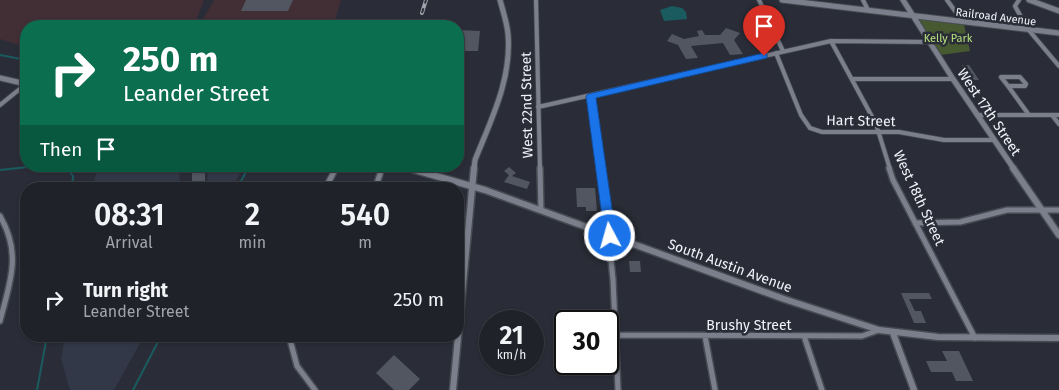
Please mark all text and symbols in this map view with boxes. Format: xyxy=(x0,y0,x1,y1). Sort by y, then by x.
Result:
pin xyxy=(743,5,785,56)
street label: Railroad Avenue xyxy=(955,6,1037,28)
icon: arrive xyxy=(750,12,778,40)
park label: Kelly Park xyxy=(924,32,973,45)
text: 250 m xyxy=(123,38,218,80)
icon: right xyxy=(40,40,105,105)
street label: West 22nd Street xyxy=(518,51,536,158)
street label: West 17th Street xyxy=(954,65,1025,160)
text: Leander Street xyxy=(123,80,269,107)
street label: Hart Street xyxy=(826,112,897,130)
icon: arrive xyxy=(92,135,120,163)
text: Then xyxy=(40,138,82,161)
street label: West 18th Street xyxy=(890,148,949,249)
text: 08:31 xyxy=(94,197,165,233)
text: 2 xyxy=(245,197,260,233)
text: 540 xyxy=(340,197,390,233)
position arrow xyxy=(583,209,635,261)
text: Arrival xyxy=(106,233,153,252)
text: min xyxy=(239,233,266,252)
text: m xyxy=(358,233,372,252)
street label: South Austin Avenue xyxy=(666,236,794,296)
text: Turn right xyxy=(83,279,168,302)
icon: right xyxy=(40,286,68,314)
text: 250 m xyxy=(393,288,444,311)
text: Leander Street xyxy=(83,302,189,321)
speed limit sign: 30 xyxy=(554,310,619,375)
street label: Brushy Street xyxy=(706,317,793,334)
text: 21 xyxy=(500,321,523,351)
text: km/h xyxy=(497,348,526,362)

